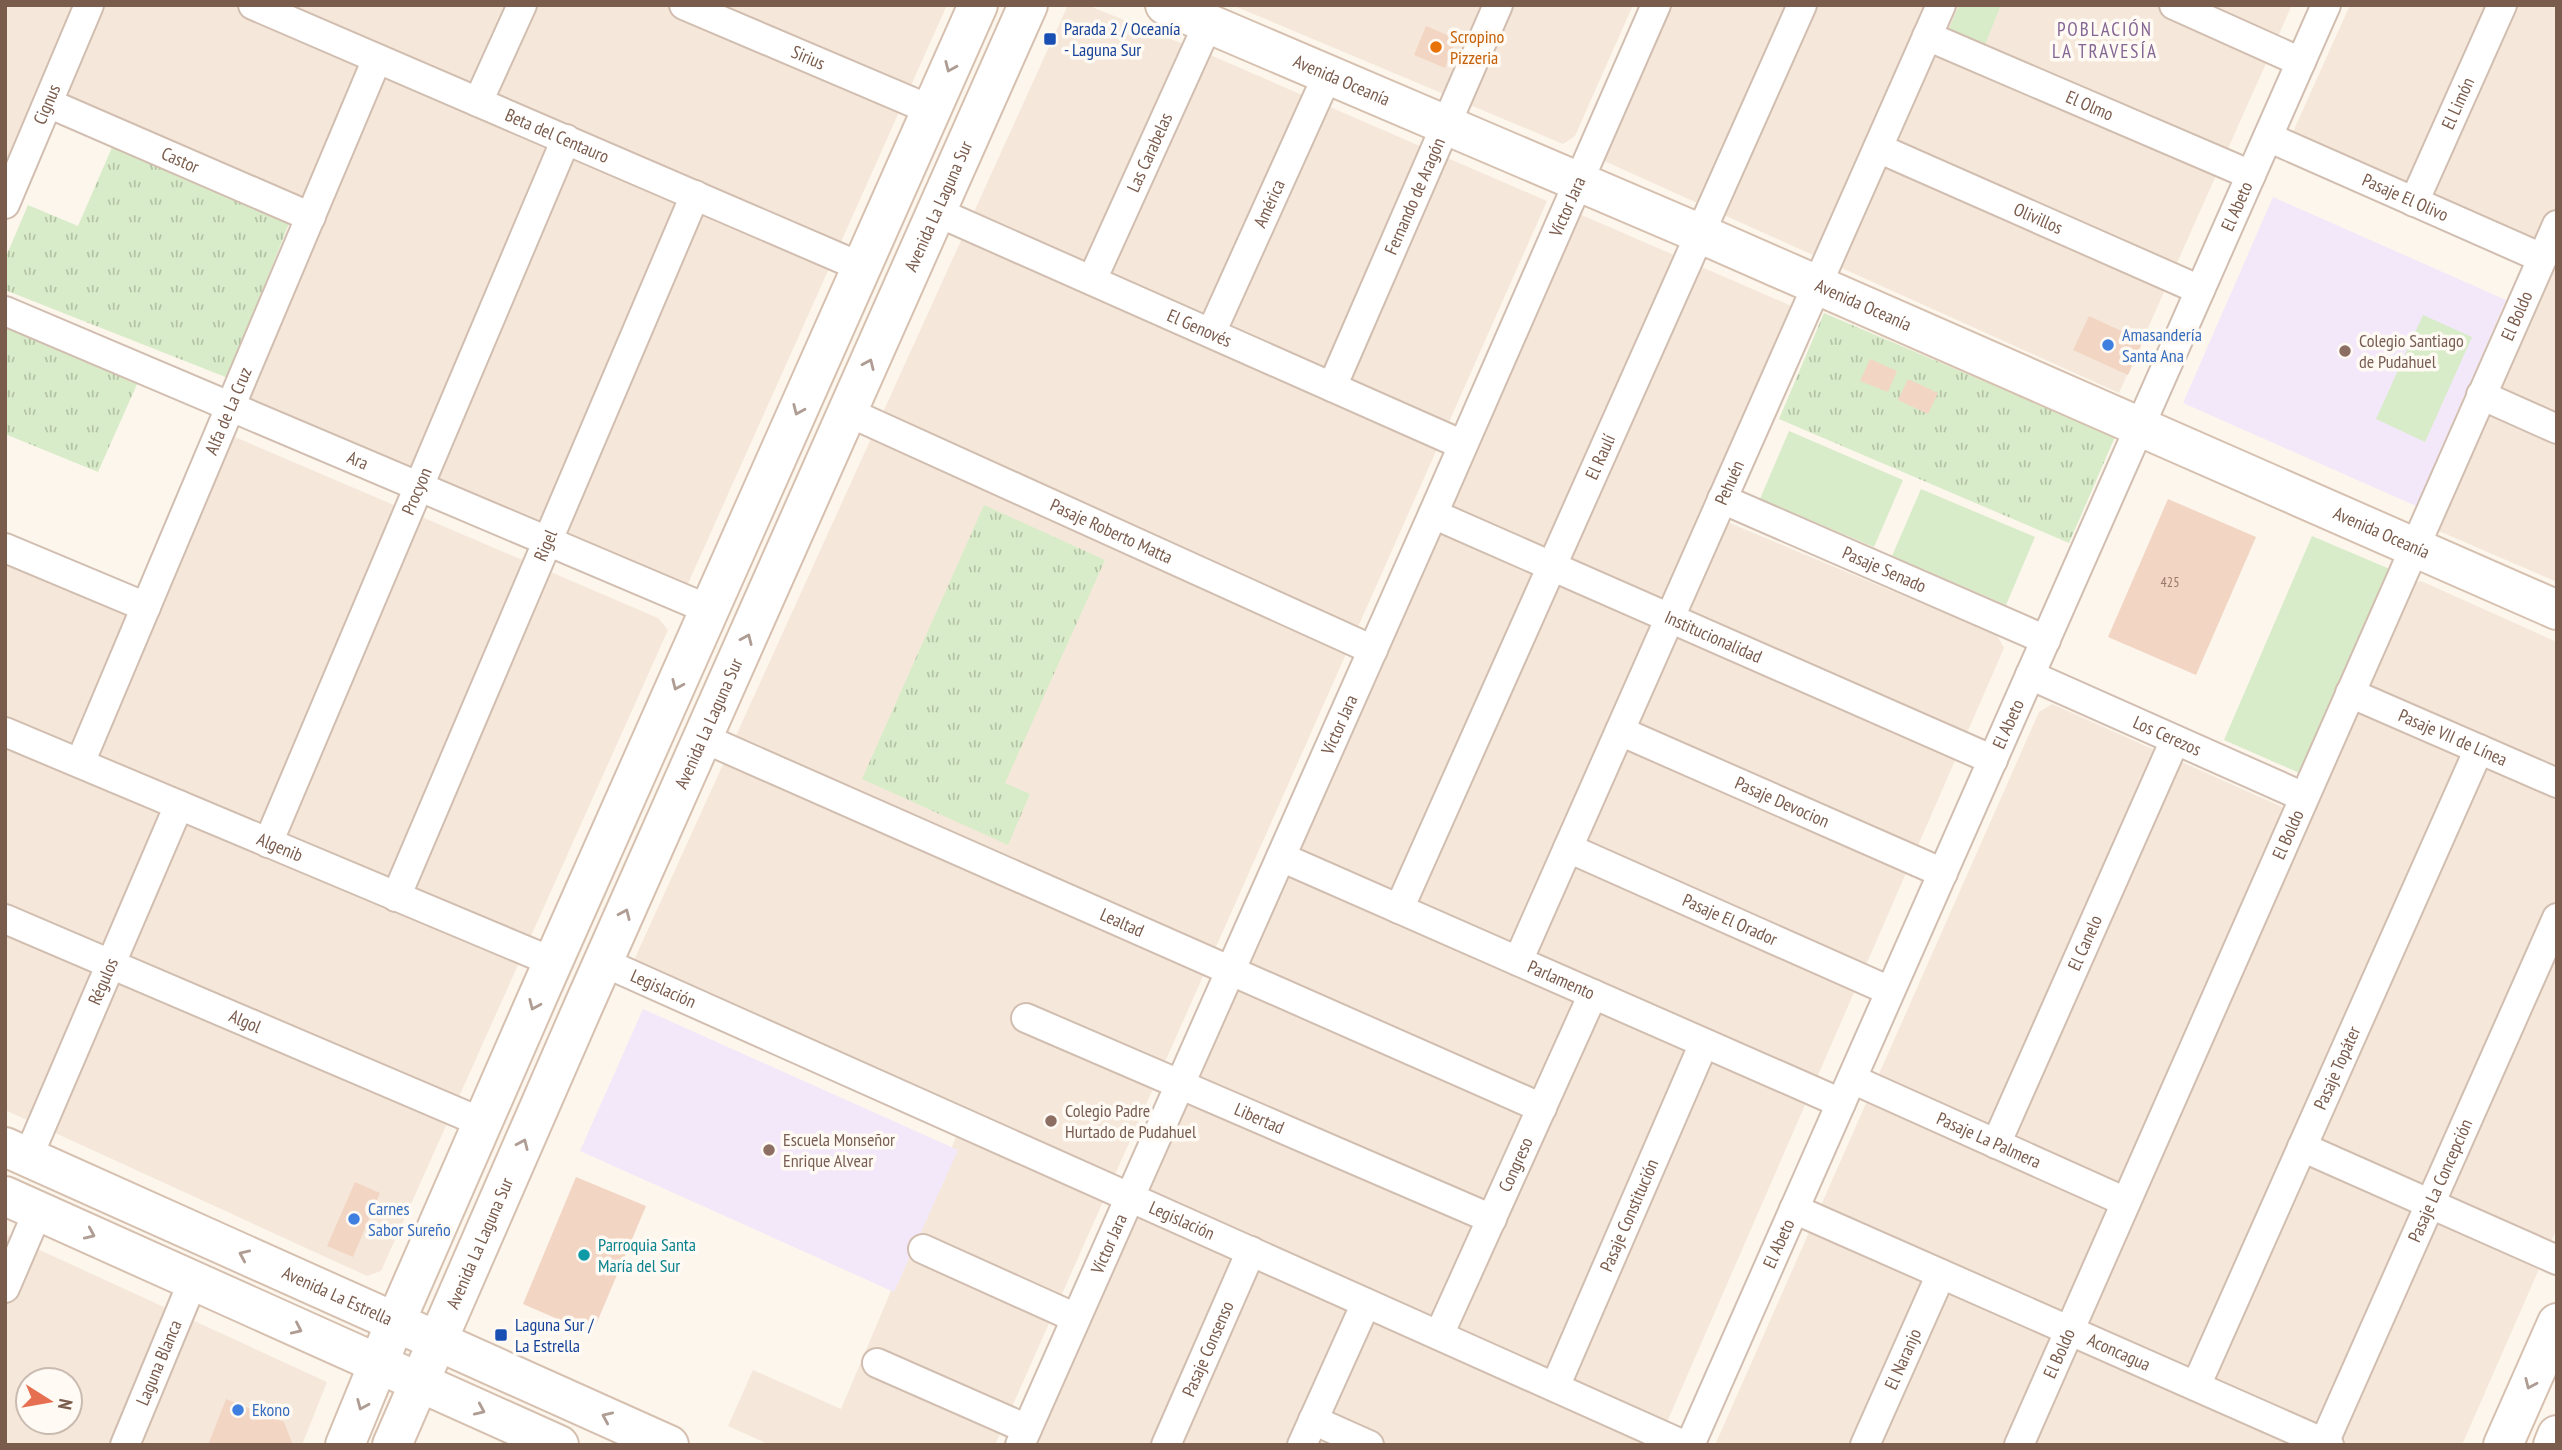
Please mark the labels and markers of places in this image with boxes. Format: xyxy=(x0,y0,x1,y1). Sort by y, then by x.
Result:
place label: Parada 2 / Oceanía - Laguna Sur xyxy=(1064,17,1180,61)
place label: Scropino Pizzeria xyxy=(1450,25,1504,69)
marker: Parada 2 / Oceanía - Laguna Sur xyxy=(1042,31,1058,47)
marker: Scropino Pizzeria xyxy=(1428,39,1444,55)
place label: Amasandería Santa Ana xyxy=(2122,323,2202,367)
place label: Colegio Santiago de Pudahuel xyxy=(2359,329,2464,373)
marker: Amasandería Santa Ana xyxy=(2100,337,2116,353)
marker: Colegio Santiago de Pudahuel xyxy=(2337,343,2353,359)
place label: Colegio Padre Hurtado de Pudahuel xyxy=(1065,1099,1197,1143)
marker: Colegio Padre Hurtado de Pudahuel xyxy=(1043,1113,1059,1129)
place label: Escuela Monseñor Enrique Alvear xyxy=(783,1128,895,1172)
marker: Escuela Monseñor Enrique Alvear xyxy=(761,1142,777,1158)
place label: Carnes Sabor Sureño xyxy=(368,1197,451,1241)
marker: Carnes Sabor Sureño xyxy=(346,1211,362,1227)
place label: Parroquia Santa María del Sur xyxy=(598,1233,696,1277)
marker: Parroquia Santa María del Sur xyxy=(576,1247,592,1263)
place label: Laguna Sur / La Estrella xyxy=(515,1313,594,1357)
marker: Laguna Sur / La Estrella xyxy=(493,1327,509,1343)
place label: Ekono xyxy=(252,1398,290,1421)
marker: Ekono xyxy=(230,1402,246,1418)

